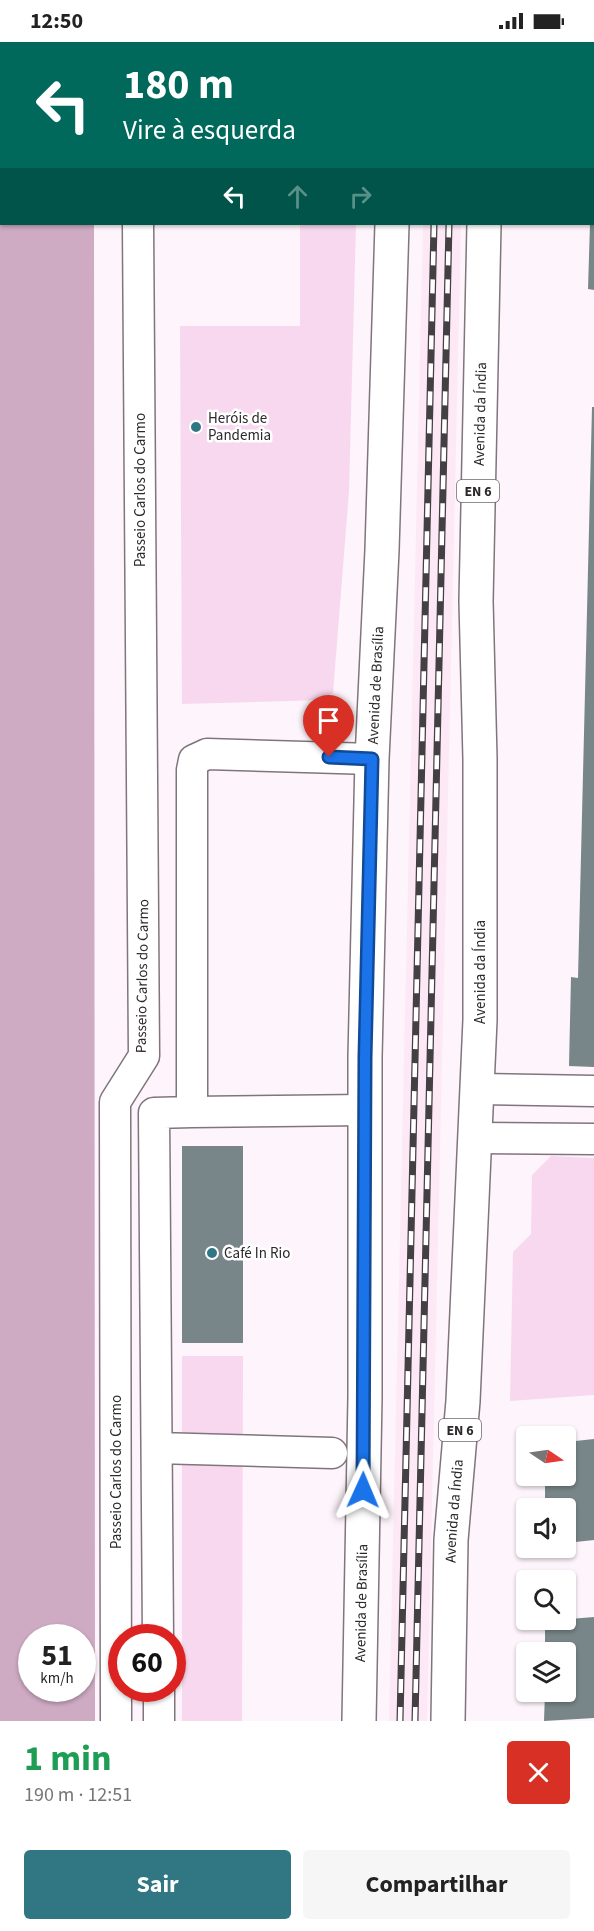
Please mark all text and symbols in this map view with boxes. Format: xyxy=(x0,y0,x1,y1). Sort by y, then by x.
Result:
text: 12:50 xyxy=(30,5,83,37)
text: 180 m xyxy=(123,55,234,115)
icon: left xyxy=(24,66,102,144)
text: Vire à esquerda xyxy=(123,111,296,150)
icon: left xyxy=(218,180,251,213)
icon: ahead xyxy=(281,180,314,213)
icon: right xyxy=(344,180,377,213)
street label: Avenida da Índia xyxy=(469,362,492,466)
place label: Heróis de Pandemia xyxy=(208,408,271,446)
street label: Passeio Carlos do Carmo xyxy=(130,413,151,567)
marker: Heróis de Pandemia xyxy=(189,420,203,434)
road number: EN 6 xyxy=(457,480,499,502)
street label: Avenida de Brasília xyxy=(363,626,389,745)
pin xyxy=(303,695,354,757)
icon: arrive xyxy=(312,704,345,737)
street label: Passeio Carlos do Carmo xyxy=(131,899,154,1053)
street label: Avenida da Índia xyxy=(470,920,491,1024)
place label: Café In Rio xyxy=(224,1243,290,1264)
marker: Café In Rio xyxy=(205,1246,219,1260)
street label: Passeio Carlos do Carmo xyxy=(106,1395,127,1549)
road number: EN 6 xyxy=(439,1419,481,1441)
north arrow xyxy=(516,1426,576,1486)
map controls xyxy=(516,1426,576,1702)
position arrow xyxy=(331,1458,395,1522)
street label: Avenida da Índia xyxy=(441,1458,469,1563)
button: sound xyxy=(516,1498,576,1558)
street label: Avenida de Brasília xyxy=(350,1544,373,1662)
button: search xyxy=(516,1570,576,1630)
speed limit sign: 60 xyxy=(108,1624,186,1702)
text: 51 xyxy=(41,1634,73,1677)
button: layers xyxy=(516,1642,576,1702)
text: km/h xyxy=(40,1668,74,1689)
text: 1 min xyxy=(24,1733,112,1784)
button: close xyxy=(507,1741,570,1804)
text: 190 m · 12:51 xyxy=(24,1781,132,1809)
button: Sair xyxy=(24,1850,291,1919)
button: Compartilhar xyxy=(303,1850,570,1919)

